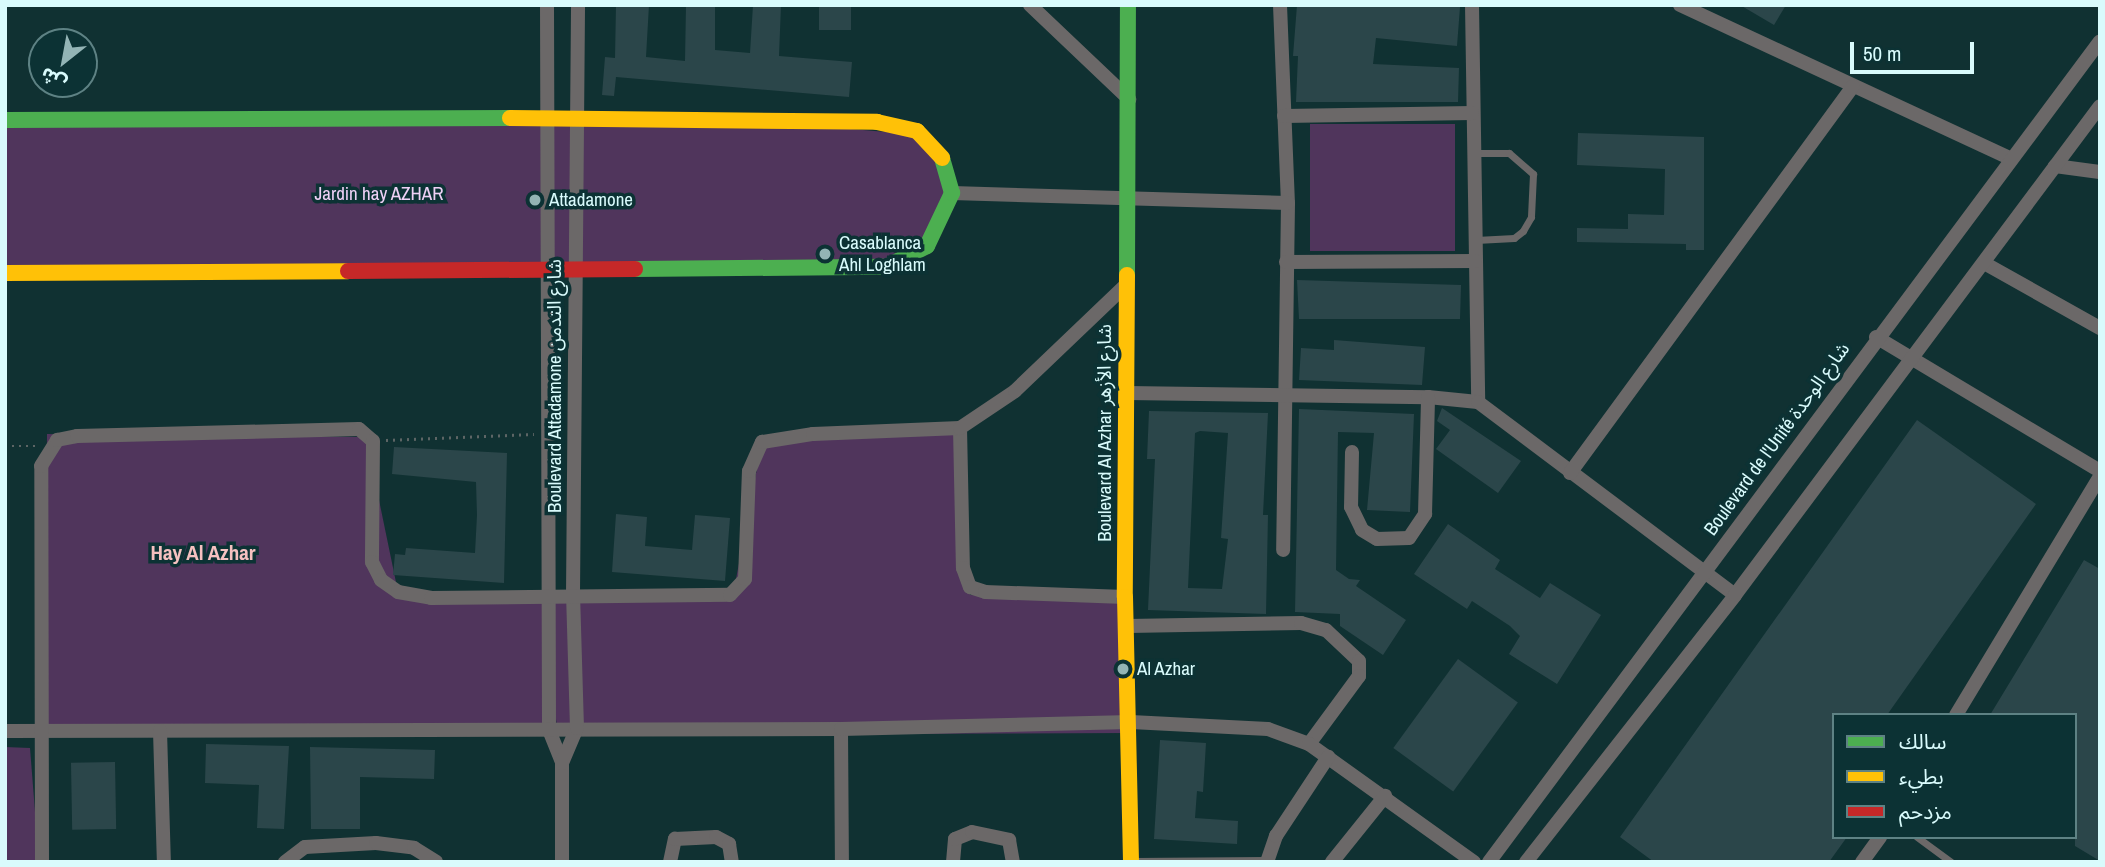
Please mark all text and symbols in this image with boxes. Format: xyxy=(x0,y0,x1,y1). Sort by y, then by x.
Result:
north arrow xyxy=(28,28,98,98)
scale bar xyxy=(1853,28,1977,72)
text: 50 m xyxy=(1863,39,1901,68)
text: ش xyxy=(35,61,71,97)
park label: Jardin hay AZHAR xyxy=(314,183,444,205)
place label: Attadamone xyxy=(549,189,633,211)
marker: Attadamone xyxy=(527,192,543,208)
place label: Casablanca Ahl Loghlam xyxy=(839,232,926,276)
marker: Casablanca Ahl Loghlam xyxy=(817,246,833,262)
street label: Boulevard Attadamone شارع التدمن xyxy=(544,259,566,513)
street label: Boulevard Al Azhar شارع الأزهر xyxy=(1094,323,1116,543)
street label: Boulevard de l'Unité شارع الوحدة xyxy=(1699,338,1855,540)
district label: Hay Al Azhar xyxy=(150,540,256,566)
place label: Al Azhar xyxy=(1137,658,1196,680)
marker: Al Azhar xyxy=(1115,661,1131,677)
legend xyxy=(1832,713,2077,839)
text: سالك xyxy=(1899,727,1946,756)
text: بطيء xyxy=(1899,762,1944,791)
text: مزدحم xyxy=(1899,797,1952,826)

